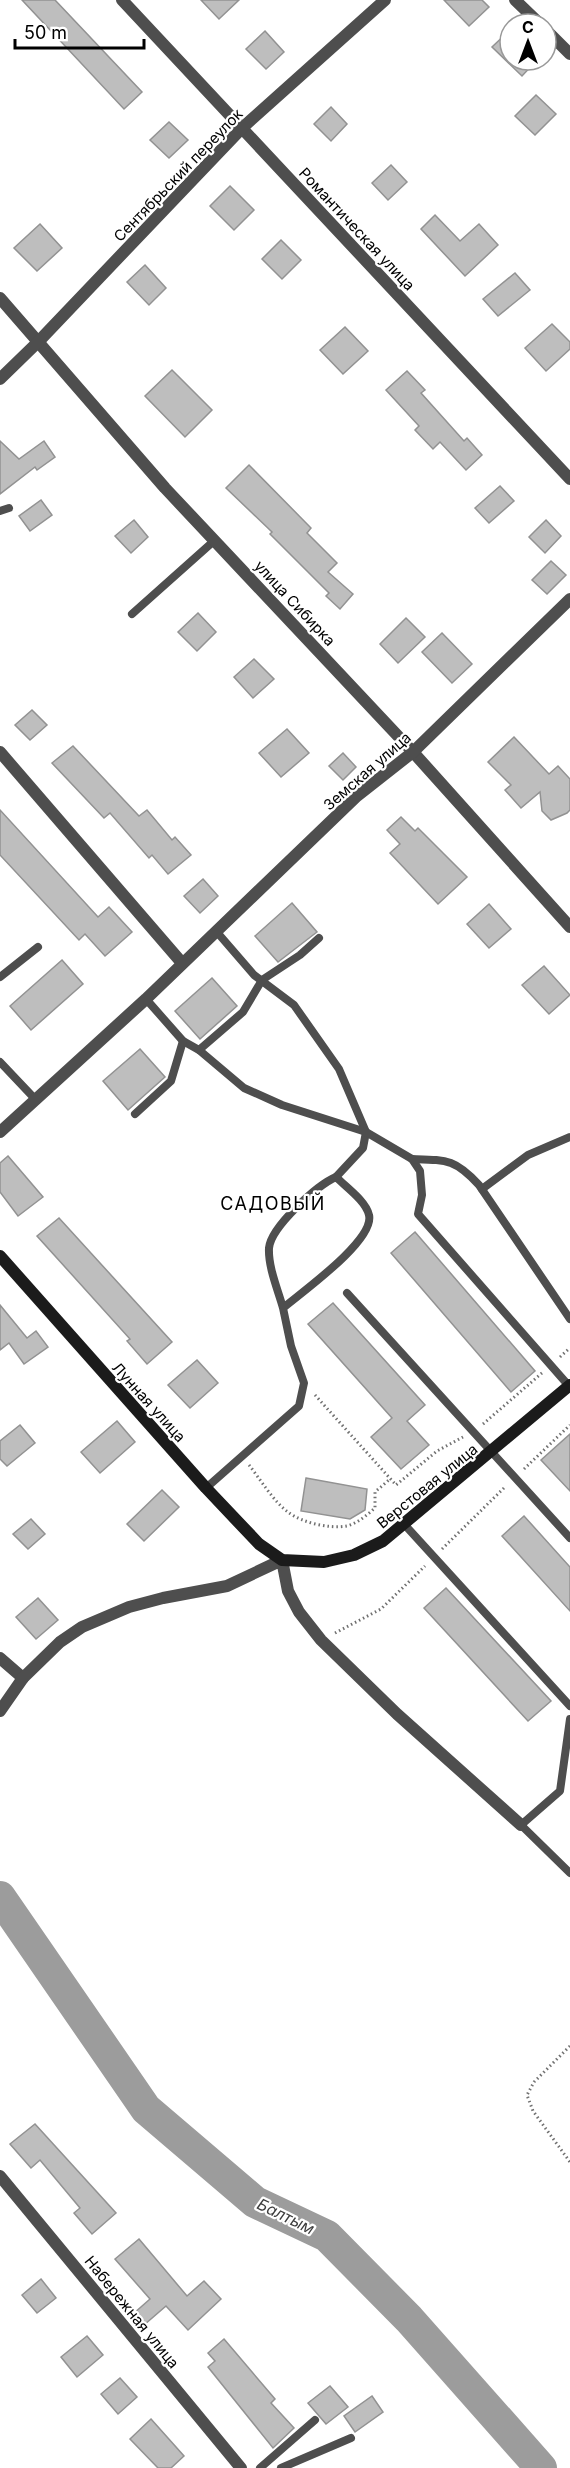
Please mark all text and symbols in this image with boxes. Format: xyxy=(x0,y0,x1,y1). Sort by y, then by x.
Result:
scale bar xyxy=(15,12,144,50)
north arrow xyxy=(498,12,558,72)
text: С xyxy=(522,17,534,37)
text: 50 m xyxy=(24,22,67,43)
street label: Сентябрьский переулок xyxy=(109,104,247,246)
street label: Романтическая улица xyxy=(295,164,419,294)
street label: улица Сибирка xyxy=(250,556,340,650)
street label: Земская улица xyxy=(319,728,415,814)
district label: САДОВЫЙ xyxy=(220,1192,326,1214)
street label: Лунная улица xyxy=(108,1358,190,1446)
street label: Верстовая улица xyxy=(373,1440,481,1532)
water label: Балтым xyxy=(254,2194,318,2238)
street label: Набережная улица xyxy=(81,2252,183,2372)

